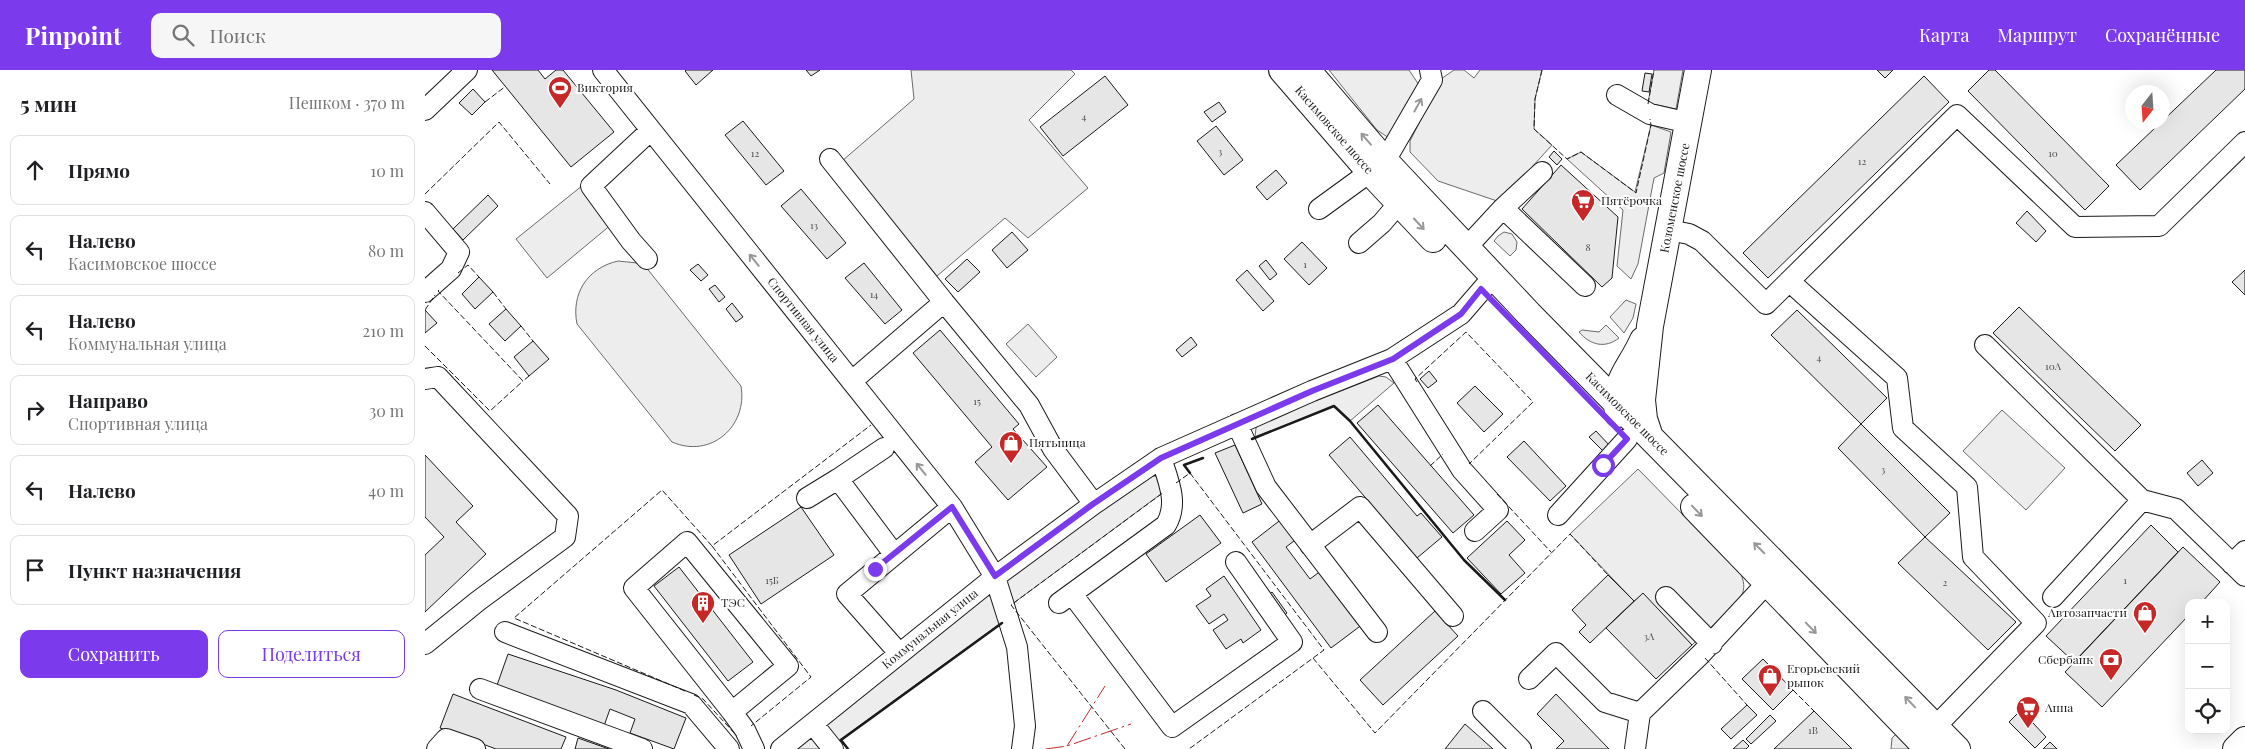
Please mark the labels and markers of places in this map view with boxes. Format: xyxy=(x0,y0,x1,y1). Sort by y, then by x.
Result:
sports icon: Виктория xyxy=(547,75,573,109)
place label: Виктория xyxy=(577,79,634,95)
supermarket icon: Пятёрочка xyxy=(1570,188,1596,222)
place label: Пятёрочка xyxy=(1601,192,1662,208)
shop icon: Пятьница xyxy=(998,430,1024,464)
place label: Пятьница xyxy=(1029,434,1086,450)
building icon: ТЭС xyxy=(690,590,716,624)
place label: ТЭС xyxy=(721,594,745,610)
shop icon: Автозапчасти xyxy=(2132,600,2158,634)
place label: Автозапчасти xyxy=(2047,604,2127,620)
bank icon: Сбербанк xyxy=(2098,647,2124,681)
place label: Сбербанк xyxy=(2038,651,2093,667)
place label: Егорьевский рынок xyxy=(1787,660,1861,690)
shop icon: Егорьевский рынок xyxy=(1757,663,1783,697)
supermarket icon: Анна xyxy=(2015,695,2041,729)
place label: Анна xyxy=(2044,699,2073,715)

